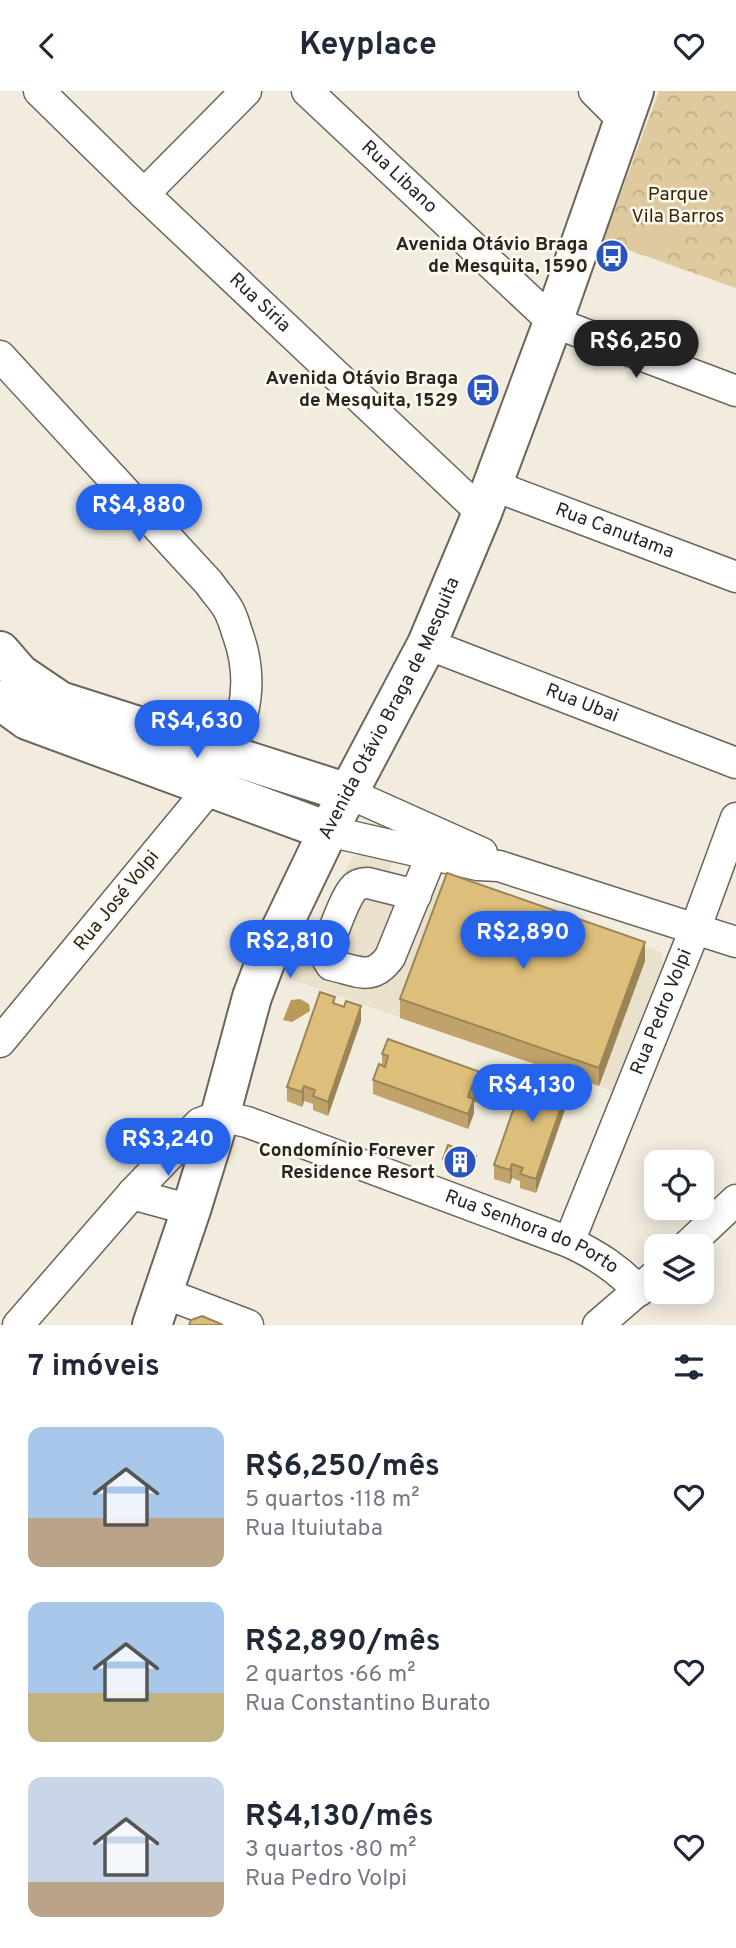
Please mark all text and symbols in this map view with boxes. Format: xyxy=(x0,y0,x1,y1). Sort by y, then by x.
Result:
text: Keyplace xyxy=(299,26,437,66)
icon: back xyxy=(28,27,66,65)
icon: heart xyxy=(670,27,708,65)
street label: Rua Libano xyxy=(356,136,442,219)
park label: Parque Vila Barros xyxy=(631,183,725,229)
place label: Avenida Otávio Braga de Mesquita, 1590 xyxy=(396,233,588,279)
bus stop icon: Avenida Otávio Braga de Mesquita, 1590 xyxy=(593,237,631,275)
street label: Rua Siria xyxy=(224,268,295,338)
pin: R$6,250 xyxy=(571,321,701,380)
text: R$6,250 xyxy=(590,328,682,357)
place label: Avenida Otávio Braga de Mesquita, 1529 xyxy=(266,367,458,413)
bus stop icon: Avenida Otávio Braga de Mesquita, 1529 xyxy=(464,371,502,409)
pin: R$4,880 xyxy=(74,484,204,544)
text: R$4,880 xyxy=(92,492,186,521)
street label: Rua Canutama xyxy=(552,498,677,565)
street label: Avenida Otávio Braga de Mesquita xyxy=(314,574,466,844)
street label: Rua Ubai xyxy=(542,679,622,729)
pin: R$4,630 xyxy=(132,701,262,760)
text: R$4,630 xyxy=(151,708,243,737)
street label: Rua José Volpi xyxy=(69,846,165,956)
pin: R$2,890 xyxy=(458,911,588,971)
text: R$2,890 xyxy=(476,919,570,948)
pin: R$2,810 xyxy=(225,921,355,980)
text: R$2,810 xyxy=(246,928,334,957)
street label: Rua Pedro Volpi xyxy=(626,945,698,1079)
pin: R$4,130 xyxy=(467,1065,597,1124)
text: R$4,130 xyxy=(488,1072,576,1101)
pin: R$3,240 xyxy=(103,1119,233,1178)
text: R$3,240 xyxy=(122,1126,214,1155)
place label: Condomínio Forever Residence Resort xyxy=(259,1139,435,1185)
building icon: Condomínio Forever Residence Resort xyxy=(441,1143,479,1181)
map controls xyxy=(644,1150,714,1304)
button: locate xyxy=(644,1150,714,1220)
street label: Rua Senhora do Porto xyxy=(441,1185,623,1280)
button: layers xyxy=(644,1234,714,1304)
icon: filters xyxy=(670,1348,708,1386)
text: 7 imóveis xyxy=(28,1349,160,1386)
text: R$6,250/mês xyxy=(245,1449,440,1486)
icon: home xyxy=(84,1455,168,1539)
icon: heart xyxy=(670,1478,708,1516)
text: 5 quartos · 118 m² xyxy=(245,1486,420,1515)
text: Rua Ituiutaba xyxy=(245,1515,383,1544)
text: R$2,890/mês xyxy=(245,1624,441,1661)
icon: home xyxy=(84,1630,168,1714)
icon: heart xyxy=(670,1653,708,1691)
text: 2 quartos · 66 m² xyxy=(245,1661,416,1690)
text: Rua Constantino Burato xyxy=(245,1690,491,1719)
text: R$4,130/mês xyxy=(245,1799,434,1836)
icon: home xyxy=(84,1805,168,1889)
icon: heart xyxy=(670,1828,708,1866)
text: 3 quartos · 80 m² xyxy=(245,1836,416,1865)
text: Rua Pedro Volpi xyxy=(245,1865,407,1894)

